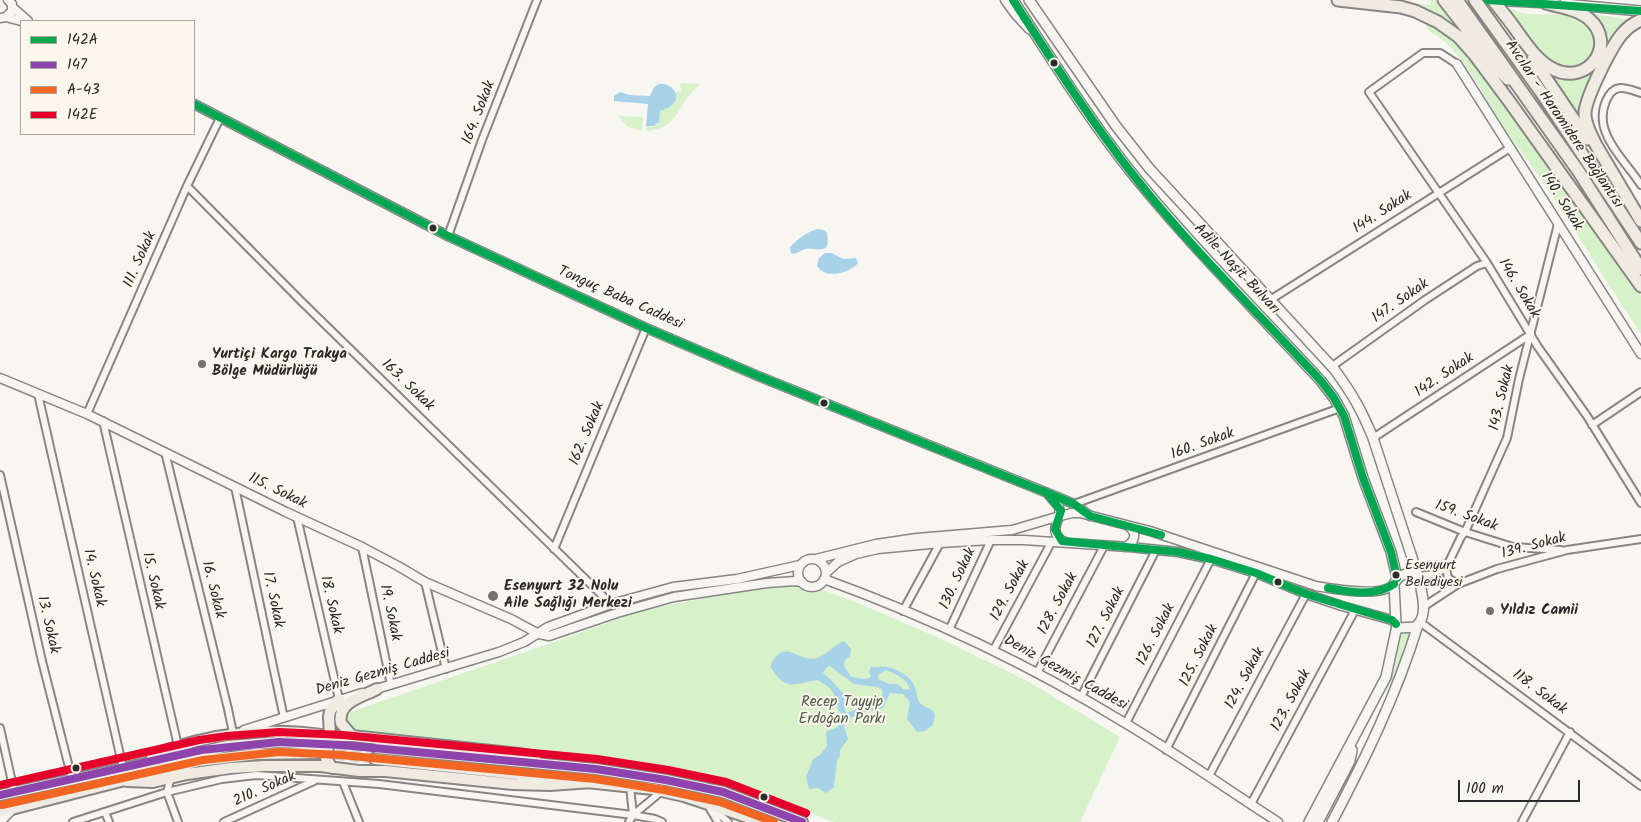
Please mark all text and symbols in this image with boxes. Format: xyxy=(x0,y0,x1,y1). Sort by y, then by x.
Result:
legend xyxy=(20,20,195,135)
text: 142A xyxy=(67,28,98,52)
street label: Avcılar - Haramidere Bağlantısı xyxy=(1500,37,1626,213)
text: 147 xyxy=(67,53,87,77)
unlabelled marker xyxy=(1049,58,1059,68)
text: A-43 xyxy=(67,78,100,102)
street label: 164. Sokak xyxy=(460,79,500,147)
text: 142E xyxy=(67,103,97,127)
street label: 140. Sokak xyxy=(1536,169,1586,235)
street label: 144. Sokak xyxy=(1350,187,1416,239)
street label: Adile Naşit Bulvarı xyxy=(1189,221,1283,319)
unlabelled marker xyxy=(428,223,438,233)
street label: 111. Sokak xyxy=(121,229,161,291)
street label: 146. Sokak xyxy=(1493,256,1543,322)
street label: Tonguç Baba Caddesi xyxy=(555,263,685,335)
street label: 147. Sokak xyxy=(1369,276,1433,328)
place label: Yurtiçi Kargo Trakya Bölge Müdürlüğü xyxy=(212,346,347,381)
street label: 142. Sokak xyxy=(1412,350,1478,402)
street label: 163. Sokak xyxy=(377,356,437,416)
marker: Yurtiçi Kargo Trakya Bölge Müdürlüğü xyxy=(196,358,208,370)
street label: 143. Sokak xyxy=(1487,363,1519,433)
unlabelled marker xyxy=(819,398,829,408)
street label: 162. Sokak xyxy=(567,400,609,468)
street label: 160. Sokak xyxy=(1169,425,1237,465)
street label: 115. Sokak xyxy=(245,470,309,514)
street label: 159. Sokak xyxy=(1432,497,1500,537)
street label: 139. Sokak xyxy=(1500,530,1568,564)
street label: 130. Sokak xyxy=(937,545,981,613)
street label: 14. Sokak xyxy=(78,548,108,608)
street label: 15. Sokak xyxy=(137,551,167,611)
street label: 129. Sokak xyxy=(988,558,1034,624)
street label: 16. Sokak xyxy=(196,559,228,621)
place label: Esenyurt Belediyesi xyxy=(1405,559,1462,592)
street label: 17. Sokak xyxy=(257,570,287,630)
street label: 128. Sokak xyxy=(1035,570,1083,638)
marker: Esenyurt Belediyesi xyxy=(1391,570,1401,580)
street label: 18. Sokak xyxy=(315,574,345,636)
unlabelled marker xyxy=(1273,577,1283,587)
place label: Esenyurt 32 Nolu Aile Sağlığı Merkezi xyxy=(504,578,632,613)
street label: 19. Sokak xyxy=(374,583,404,643)
street label: 127. Sokak xyxy=(1084,585,1130,651)
marker: Esenyurt 32 Nolu Aile Sağlığı Merkezi xyxy=(486,589,500,603)
street label: 13. Sokak xyxy=(32,594,62,656)
street label: 126. Sokak xyxy=(1134,601,1180,669)
place label: Yıldız Camii xyxy=(1500,602,1578,620)
marker: Yıldız Camii xyxy=(1484,605,1496,617)
street label: 125. Sokak xyxy=(1177,622,1223,690)
street label: Deniz Gezmiş Caddesi xyxy=(1000,632,1130,716)
street label: Deniz Gezmiş Caddesi xyxy=(314,645,452,701)
street label: 124. Sokak xyxy=(1222,645,1270,713)
street label: 123. Sokak xyxy=(1268,667,1316,735)
street label: 118. Sokak xyxy=(1508,667,1570,719)
park label: Recep Tayyip Erdoğan Parkı xyxy=(798,694,886,729)
unlabelled marker xyxy=(71,763,81,773)
street label: 210. Sokak xyxy=(231,768,299,812)
scale bar xyxy=(1461,770,1584,802)
text: 100 m xyxy=(1466,777,1504,801)
unlabelled marker xyxy=(759,792,769,802)

